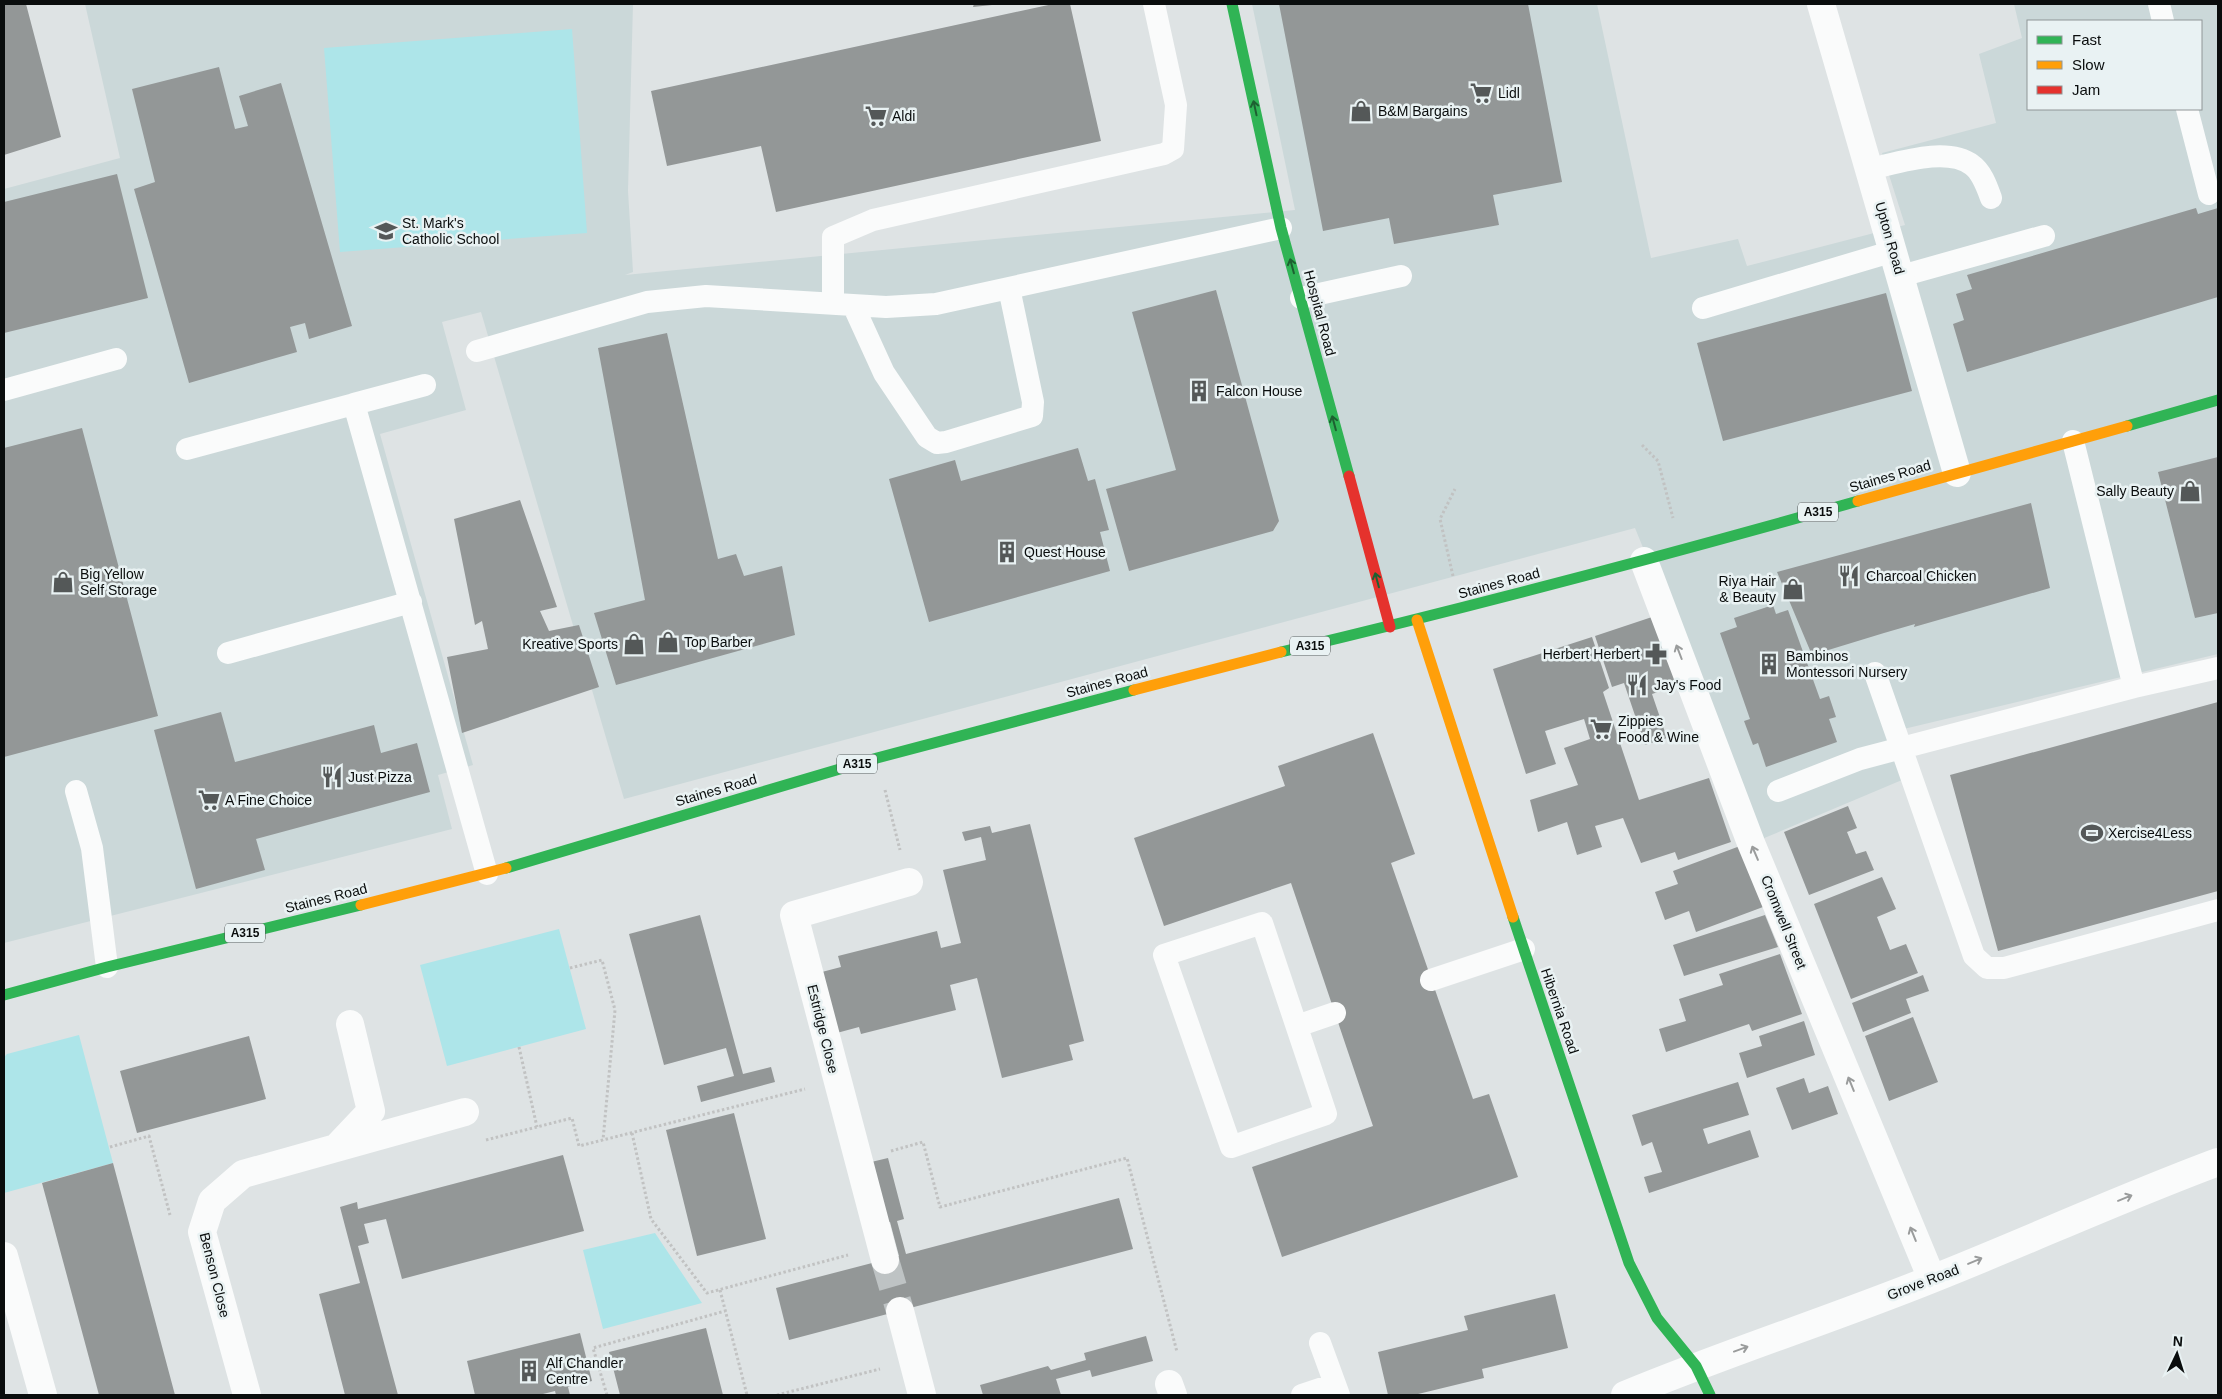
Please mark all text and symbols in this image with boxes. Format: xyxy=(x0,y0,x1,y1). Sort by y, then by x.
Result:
legend xyxy=(2027,20,2202,110)
text: Fast xyxy=(2072,31,2102,48)
text: Slow xyxy=(2072,56,2105,73)
supermarket icon: Lidl xyxy=(1468,80,1494,106)
text: Jam xyxy=(2072,81,2100,98)
place label: Lidl xyxy=(1498,85,1520,101)
shop icon: B&M Bargains xyxy=(1348,98,1374,124)
one-way arrow xyxy=(1250,100,1259,116)
supermarket icon: Aldi xyxy=(863,103,889,129)
place label: B&M Bargains xyxy=(1378,103,1467,119)
place label: Aldi xyxy=(892,108,915,124)
street label: Upton Road xyxy=(1872,200,1908,276)
place label: St. Mark's Catholic School xyxy=(402,215,499,247)
school or university icon: St. Mark's Catholic School xyxy=(373,218,399,244)
one-way arrow xyxy=(1286,259,1296,275)
street label: Hospital Road xyxy=(1301,268,1339,358)
building icon: Falcon House xyxy=(1186,378,1212,404)
place label: Falcon House xyxy=(1216,383,1303,399)
one-way arrow xyxy=(1329,415,1339,431)
street label: Staines Road xyxy=(1847,457,1933,495)
shop icon: Sally Beauty xyxy=(2177,478,2203,504)
place label: Sally Beauty xyxy=(2096,483,2174,499)
road number: A315 xyxy=(1798,502,1838,522)
building icon: Quest House xyxy=(994,539,1020,565)
place label: Quest House xyxy=(1024,544,1106,560)
restaurant icon: Charcoal Chicken xyxy=(1836,563,1862,589)
street label: Staines Road xyxy=(1456,564,1542,602)
place label: Big Yellow Self Storage xyxy=(80,566,157,598)
place label: Charcoal Chicken xyxy=(1866,568,1977,584)
shop icon: Big Yellow Self Storage xyxy=(50,569,76,595)
one-way arrow xyxy=(1372,572,1382,588)
place label: Riya Hair & Beauty xyxy=(1718,573,1776,605)
shop icon: Riya Hair & Beauty xyxy=(1780,576,1806,602)
shop icon: Top Barber xyxy=(655,629,681,655)
shop icon: Kreative Sports xyxy=(621,631,647,657)
place label: Top Barber xyxy=(684,634,753,650)
place label: Kreative Sports xyxy=(522,636,618,652)
road number: A315 xyxy=(1290,636,1330,656)
pharmacy icon: Herbert Herbert xyxy=(1643,641,1669,667)
one-way arrow xyxy=(1674,645,1683,660)
place label: Herbert Herbert xyxy=(1543,646,1640,662)
place label: Bambinos Montessori Nursery xyxy=(1786,648,1907,680)
building icon: Bambinos Montessori Nursery xyxy=(1756,651,1782,677)
street label: Staines Road xyxy=(1064,663,1150,701)
restaurant icon: Jay's Food xyxy=(1624,672,1650,698)
place label: Jay's Food xyxy=(1654,677,1721,693)
place label: Zippies Food & Wine xyxy=(1618,713,1699,745)
supermarket icon: Zippies Food & Wine xyxy=(1588,716,1614,742)
road number: A315 xyxy=(837,754,877,774)
restaurant icon: Just Pizza xyxy=(319,764,345,790)
place label: Just Pizza xyxy=(348,769,412,785)
street label: Staines Road xyxy=(673,771,759,809)
supermarket icon: A Fine Choice xyxy=(196,787,222,813)
place label: A Fine Choice xyxy=(225,792,312,808)
sports icon: Xercise4Less xyxy=(2079,820,2105,846)
place label: Xercise4Less xyxy=(2108,825,2192,841)
one-way arrow xyxy=(1750,846,1760,861)
street label: Cromwell Street xyxy=(1758,873,1810,971)
street label: Staines Road xyxy=(283,880,369,916)
road number: A315 xyxy=(225,924,265,942)
street label: Hibernia Road xyxy=(1538,966,1582,1056)
street label: Estridge Close xyxy=(804,983,842,1075)
one-way arrow xyxy=(1845,1077,1855,1092)
one-way arrow xyxy=(2117,1193,2132,1203)
one-way arrow xyxy=(1908,1227,1917,1242)
street label: Benson Close xyxy=(197,1231,233,1319)
one-way arrow xyxy=(1967,1255,1982,1265)
street label: Grove Road xyxy=(1885,1261,1961,1303)
north arrow xyxy=(2152,1329,2202,1379)
text: N xyxy=(2172,1333,2184,1349)
one-way arrow xyxy=(1733,1344,1749,1353)
place label: Alf Chandler Centre xyxy=(546,1355,623,1387)
building icon: Alf Chandler Centre xyxy=(516,1358,542,1384)

